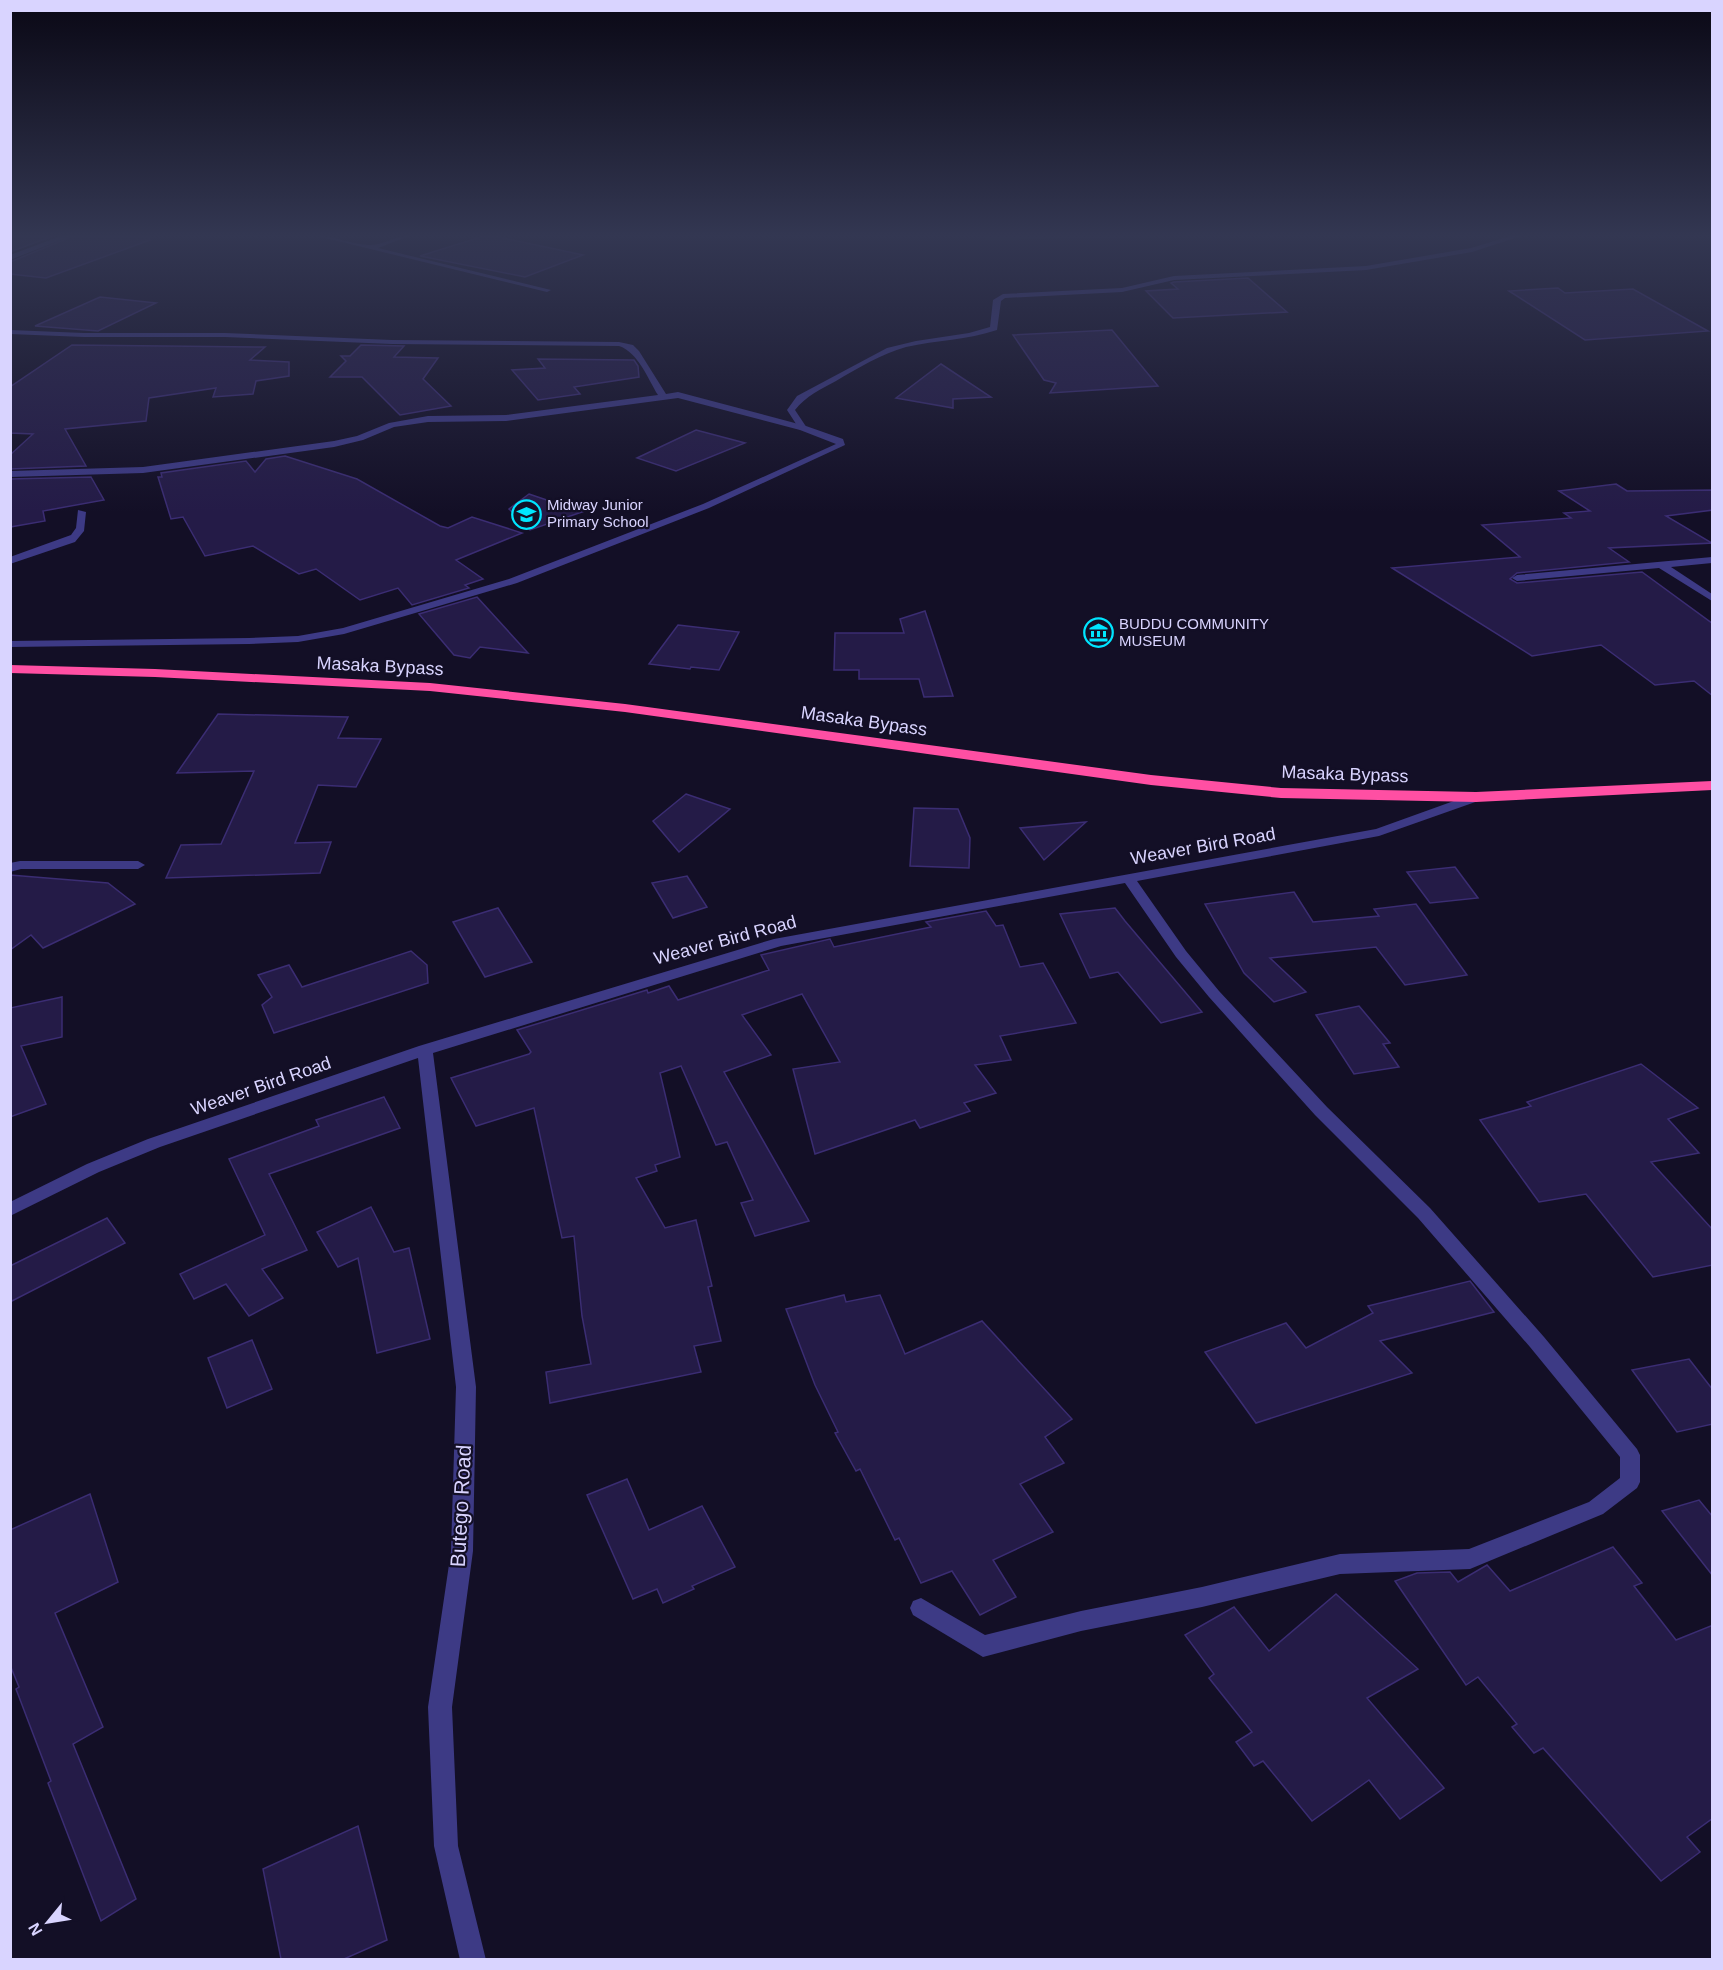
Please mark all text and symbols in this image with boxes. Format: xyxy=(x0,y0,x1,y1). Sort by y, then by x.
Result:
place label: Midway Junior Primary School xyxy=(547,496,649,530)
school or university icon: Midway Junior Primary School xyxy=(510,498,542,530)
place label: BUDDU COMMUNITY MUSEUM xyxy=(1119,615,1269,649)
museum icon: BUDDU COMMUNITY MUSEUM xyxy=(1082,617,1114,649)
street label: Masaka Bypass xyxy=(316,653,444,679)
street label: Masaka Bypass xyxy=(800,702,928,740)
street label: Masaka Bypass xyxy=(1281,762,1409,786)
street label: Weaver Bird Road xyxy=(1129,823,1277,869)
street label: Weaver Bird Road xyxy=(652,911,798,969)
street label: Weaver Bird Road xyxy=(188,1053,334,1119)
street label: Butego Road xyxy=(446,1444,475,1568)
north arrow xyxy=(18,1892,78,1952)
text: N xyxy=(25,1920,46,1939)

